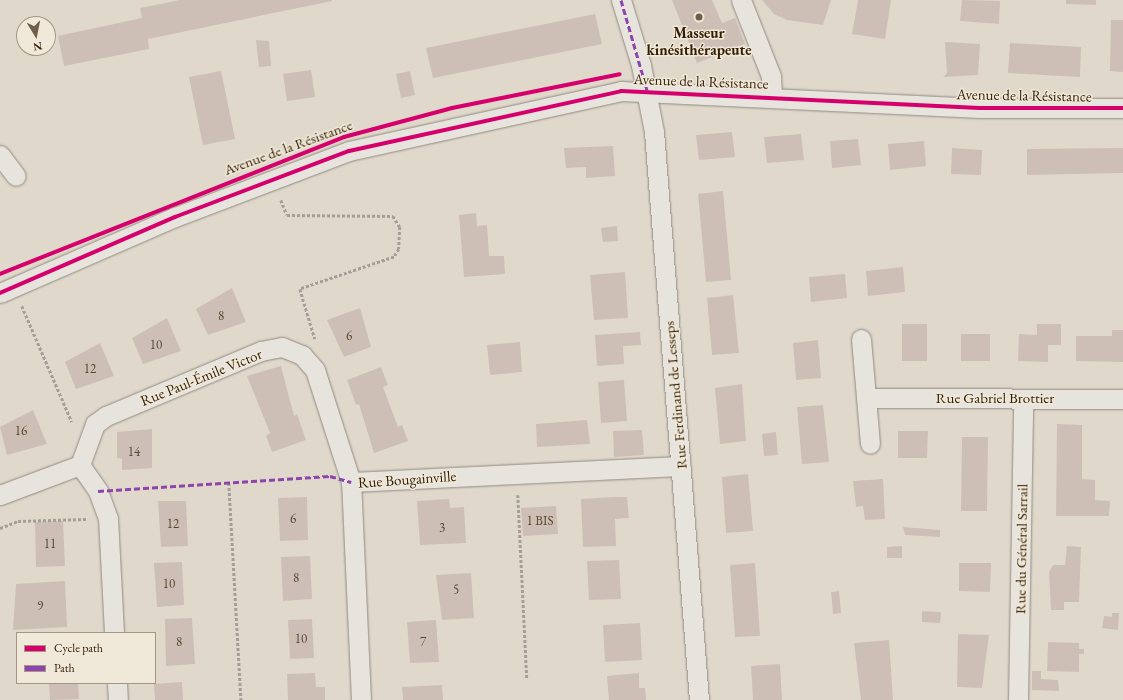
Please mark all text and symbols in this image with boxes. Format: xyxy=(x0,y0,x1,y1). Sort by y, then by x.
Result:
marker: Masseur kinésithérapeute xyxy=(694,12,704,22)
north arrow xyxy=(16,16,56,56)
place label: Masseur kinésithérapeute xyxy=(647,23,751,58)
text: N xyxy=(32,39,44,54)
street label: Avenue de la Résistance xyxy=(633,70,769,92)
street label: Avenue de la Résistance xyxy=(956,85,1092,105)
street label: Avenue de la Résistance xyxy=(221,115,355,179)
house number: 8 xyxy=(218,308,224,324)
street label: Rue Ferdinand de Lesseps xyxy=(660,320,690,470)
house number: 6 xyxy=(346,328,352,344)
house number: 10 xyxy=(150,337,162,353)
street label: Rue Paul-Émile Victor xyxy=(138,344,264,410)
house number: 12 xyxy=(84,361,96,377)
street label: Rue Gabriel Brottier xyxy=(936,389,1054,407)
house number: 16 xyxy=(15,423,27,439)
house number: 14 xyxy=(128,444,140,460)
street label: Rue Bougainville xyxy=(357,467,457,491)
street label: Rue du Général Sarrail xyxy=(1011,484,1031,614)
house number: 6 xyxy=(290,511,296,527)
house number: 1 BIS xyxy=(527,513,553,529)
house number: 12 xyxy=(167,516,179,532)
house number: 3 xyxy=(439,520,445,536)
house number: 11 xyxy=(44,536,56,552)
house number: 8 xyxy=(293,570,299,586)
house number: 10 xyxy=(163,576,175,592)
house number: 5 xyxy=(453,582,459,598)
house number: 9 xyxy=(37,598,43,614)
house number: 10 xyxy=(295,631,307,647)
legend xyxy=(16,632,156,684)
house number: 8 xyxy=(176,634,182,650)
house number: 7 xyxy=(420,634,426,650)
text: Cycle path xyxy=(54,640,103,656)
text: Path xyxy=(54,660,75,676)

